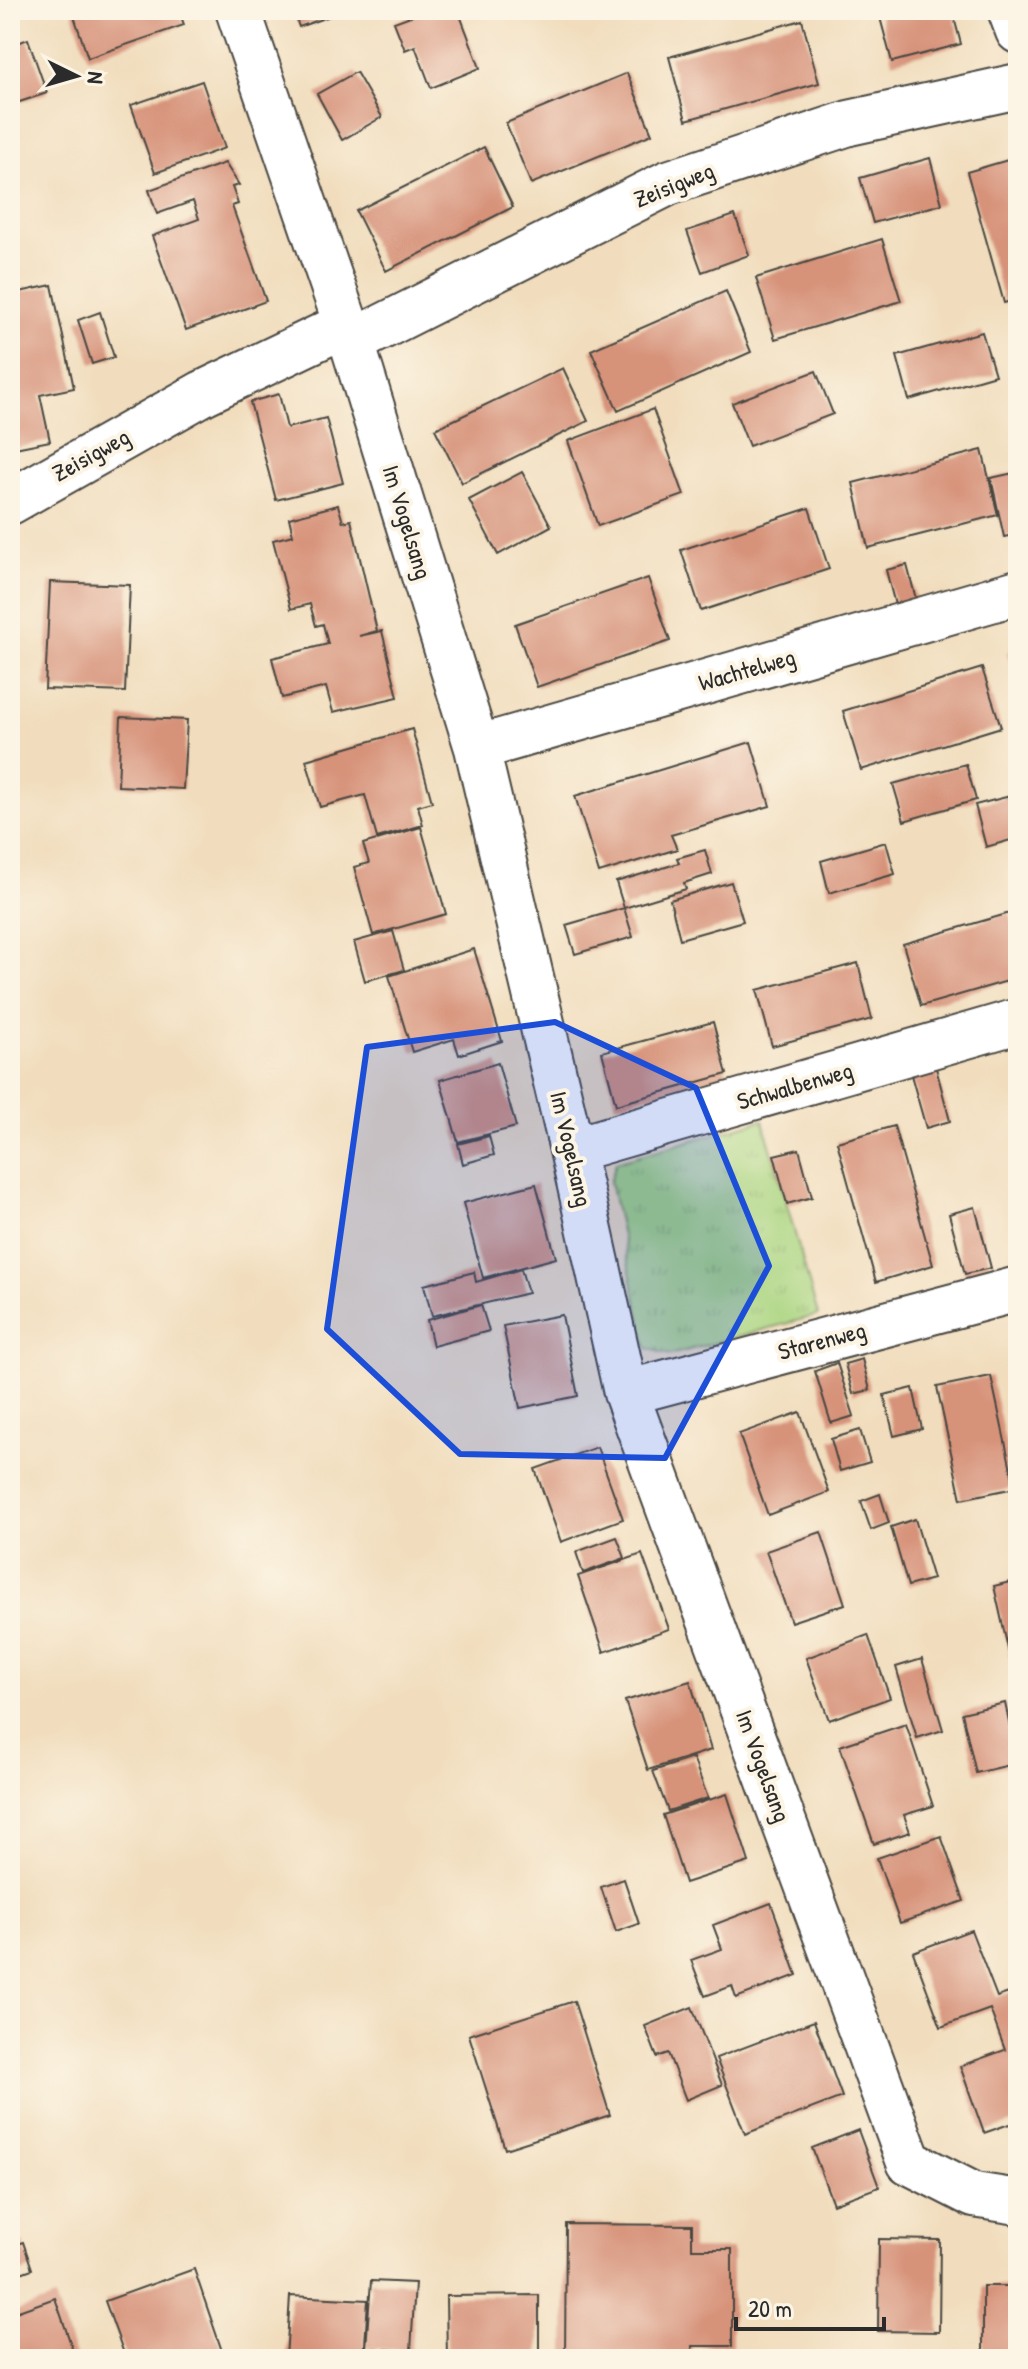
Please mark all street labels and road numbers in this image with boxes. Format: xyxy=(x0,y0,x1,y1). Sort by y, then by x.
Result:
street label: Zeisigweg xyxy=(629,154,718,215)
street label: Zeisigweg xyxy=(46,420,135,488)
street label: Im Vogelsang xyxy=(375,461,440,583)
street label: Wachtelweg xyxy=(695,640,799,698)
street label: Schwalbenweg xyxy=(733,1053,856,1117)
street label: Im Vogelsang xyxy=(543,1088,601,1210)
street label: Starenweg xyxy=(774,1313,869,1367)
street label: Im Vogelsang xyxy=(729,1705,799,1826)

